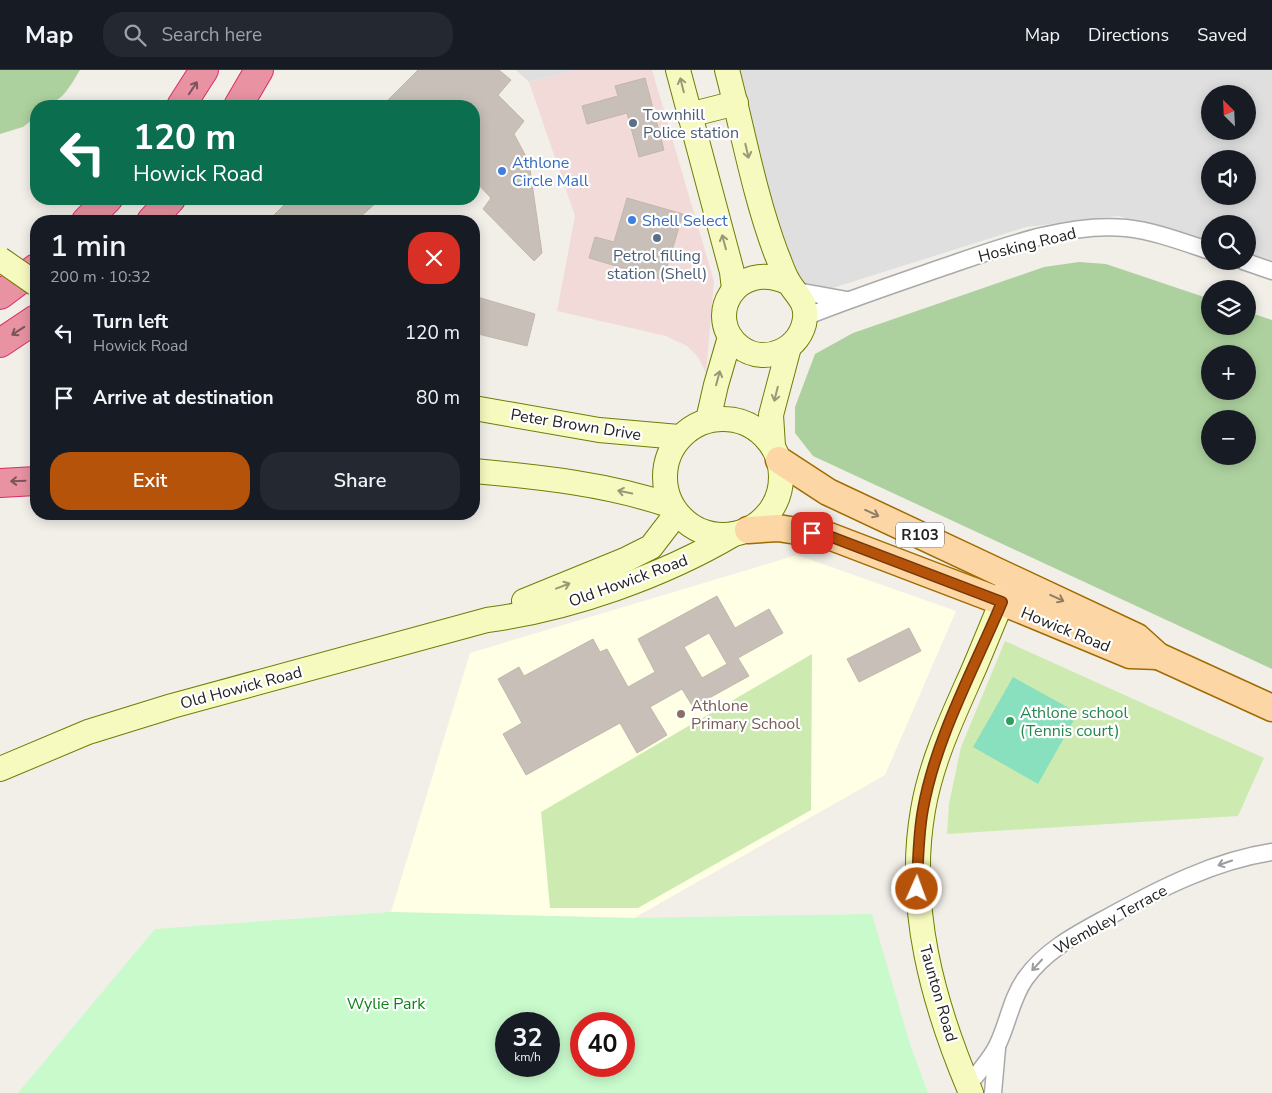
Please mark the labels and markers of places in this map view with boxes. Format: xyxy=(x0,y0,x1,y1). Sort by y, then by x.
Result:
place label: Townhill Police station xyxy=(643,104,739,144)
marker: Townhill Police station xyxy=(627,117,639,129)
place label: Athlone Circle Mall xyxy=(512,152,589,192)
marker: Athlone Circle Mall xyxy=(496,165,508,177)
place label: Shell Select xyxy=(642,210,728,232)
marker: Shell Select xyxy=(626,214,638,226)
marker: Petrol filling station (Shell) xyxy=(651,232,663,244)
place label: Petrol filling station (Shell) xyxy=(607,245,707,285)
pin xyxy=(791,512,833,554)
place label: Athlone Primary School xyxy=(691,695,800,735)
place label: Athlone school (Tennis court) xyxy=(1020,702,1128,742)
marker: Athlone Primary School xyxy=(675,708,687,720)
marker: Athlone school (Tennis court) xyxy=(1004,715,1016,727)

